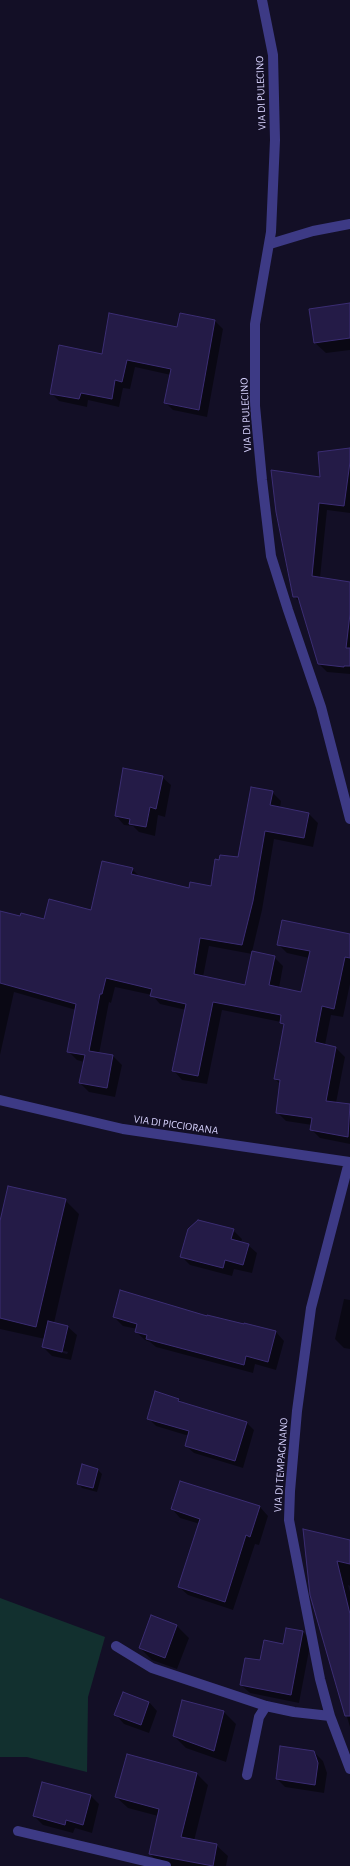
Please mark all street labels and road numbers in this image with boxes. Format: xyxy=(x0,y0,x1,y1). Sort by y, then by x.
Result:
street label: VIA DI PULECINO xyxy=(253,56,269,130)
street label: VIA DI PULECINO xyxy=(237,377,255,453)
street label: VIA DI PICCIORANA xyxy=(133,1113,219,1137)
street label: VIA DI TEMPAGNANO xyxy=(271,1417,291,1513)

